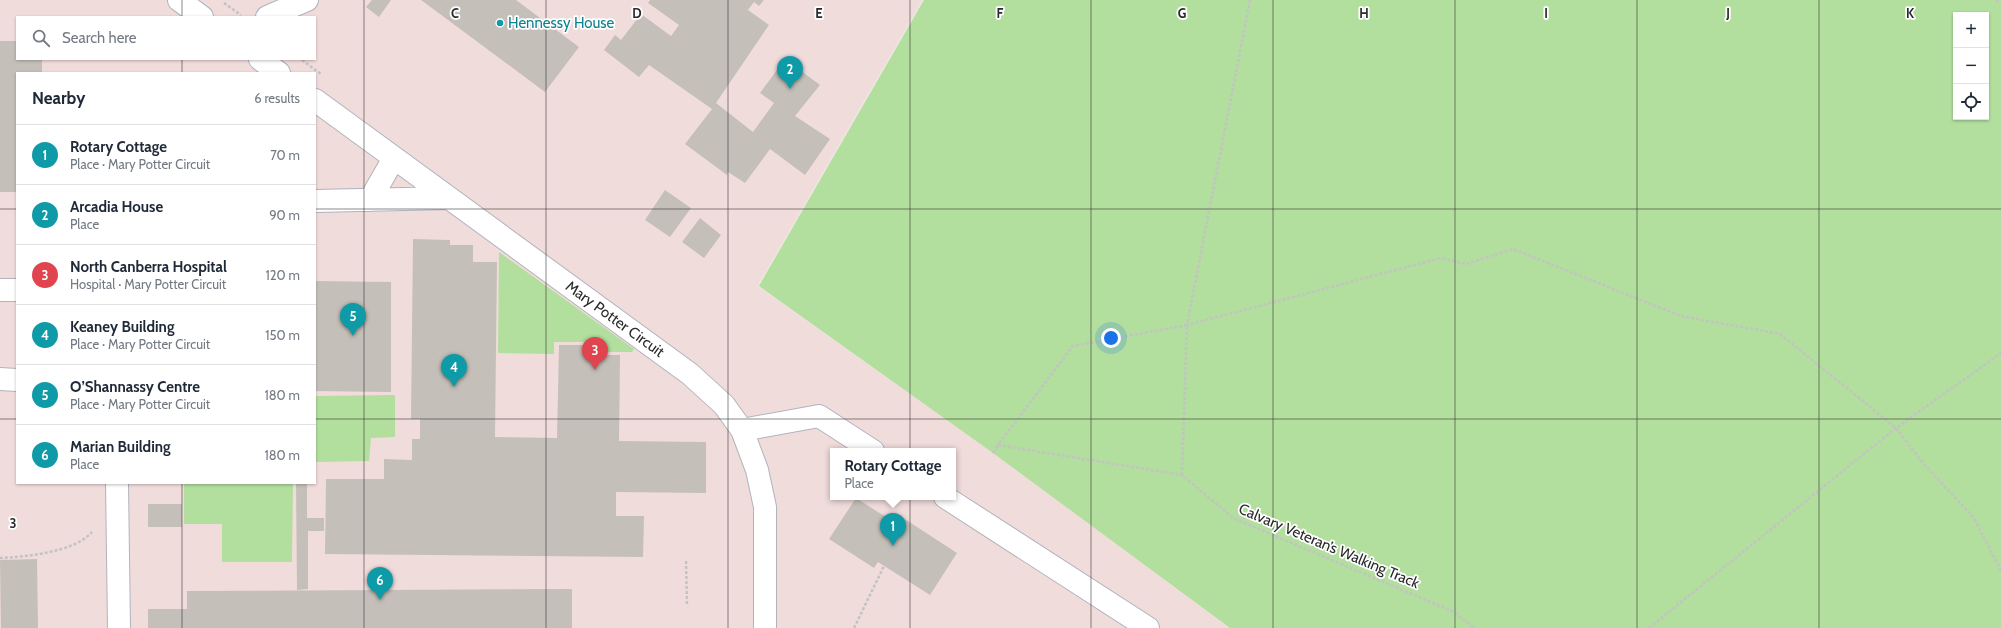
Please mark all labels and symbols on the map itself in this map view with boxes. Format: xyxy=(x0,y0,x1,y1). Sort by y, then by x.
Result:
text: C xyxy=(451,5,459,21)
text: D xyxy=(632,5,642,21)
text: E xyxy=(815,5,823,21)
text: F xyxy=(997,5,1004,21)
text: G xyxy=(1178,5,1187,21)
text: H xyxy=(1359,5,1369,21)
text: I xyxy=(1544,5,1548,21)
text: J xyxy=(1725,5,1730,21)
text: K xyxy=(1906,5,1915,21)
place label: Hennessy House xyxy=(508,14,615,32)
marker: Hennessy House xyxy=(495,18,505,28)
pin: 2 xyxy=(777,56,803,89)
street label: Mary Potter Circuit xyxy=(562,277,668,361)
pin: 5 xyxy=(340,303,366,336)
your location xyxy=(1101,328,1121,348)
pin: 3 xyxy=(582,337,608,370)
pin: 4 xyxy=(441,354,467,387)
street label: Calvary Veteran’s Walking Track xyxy=(1236,500,1422,592)
pin: 1 xyxy=(880,513,906,546)
text: 3 xyxy=(9,515,17,531)
pin: 6 xyxy=(367,567,393,600)

